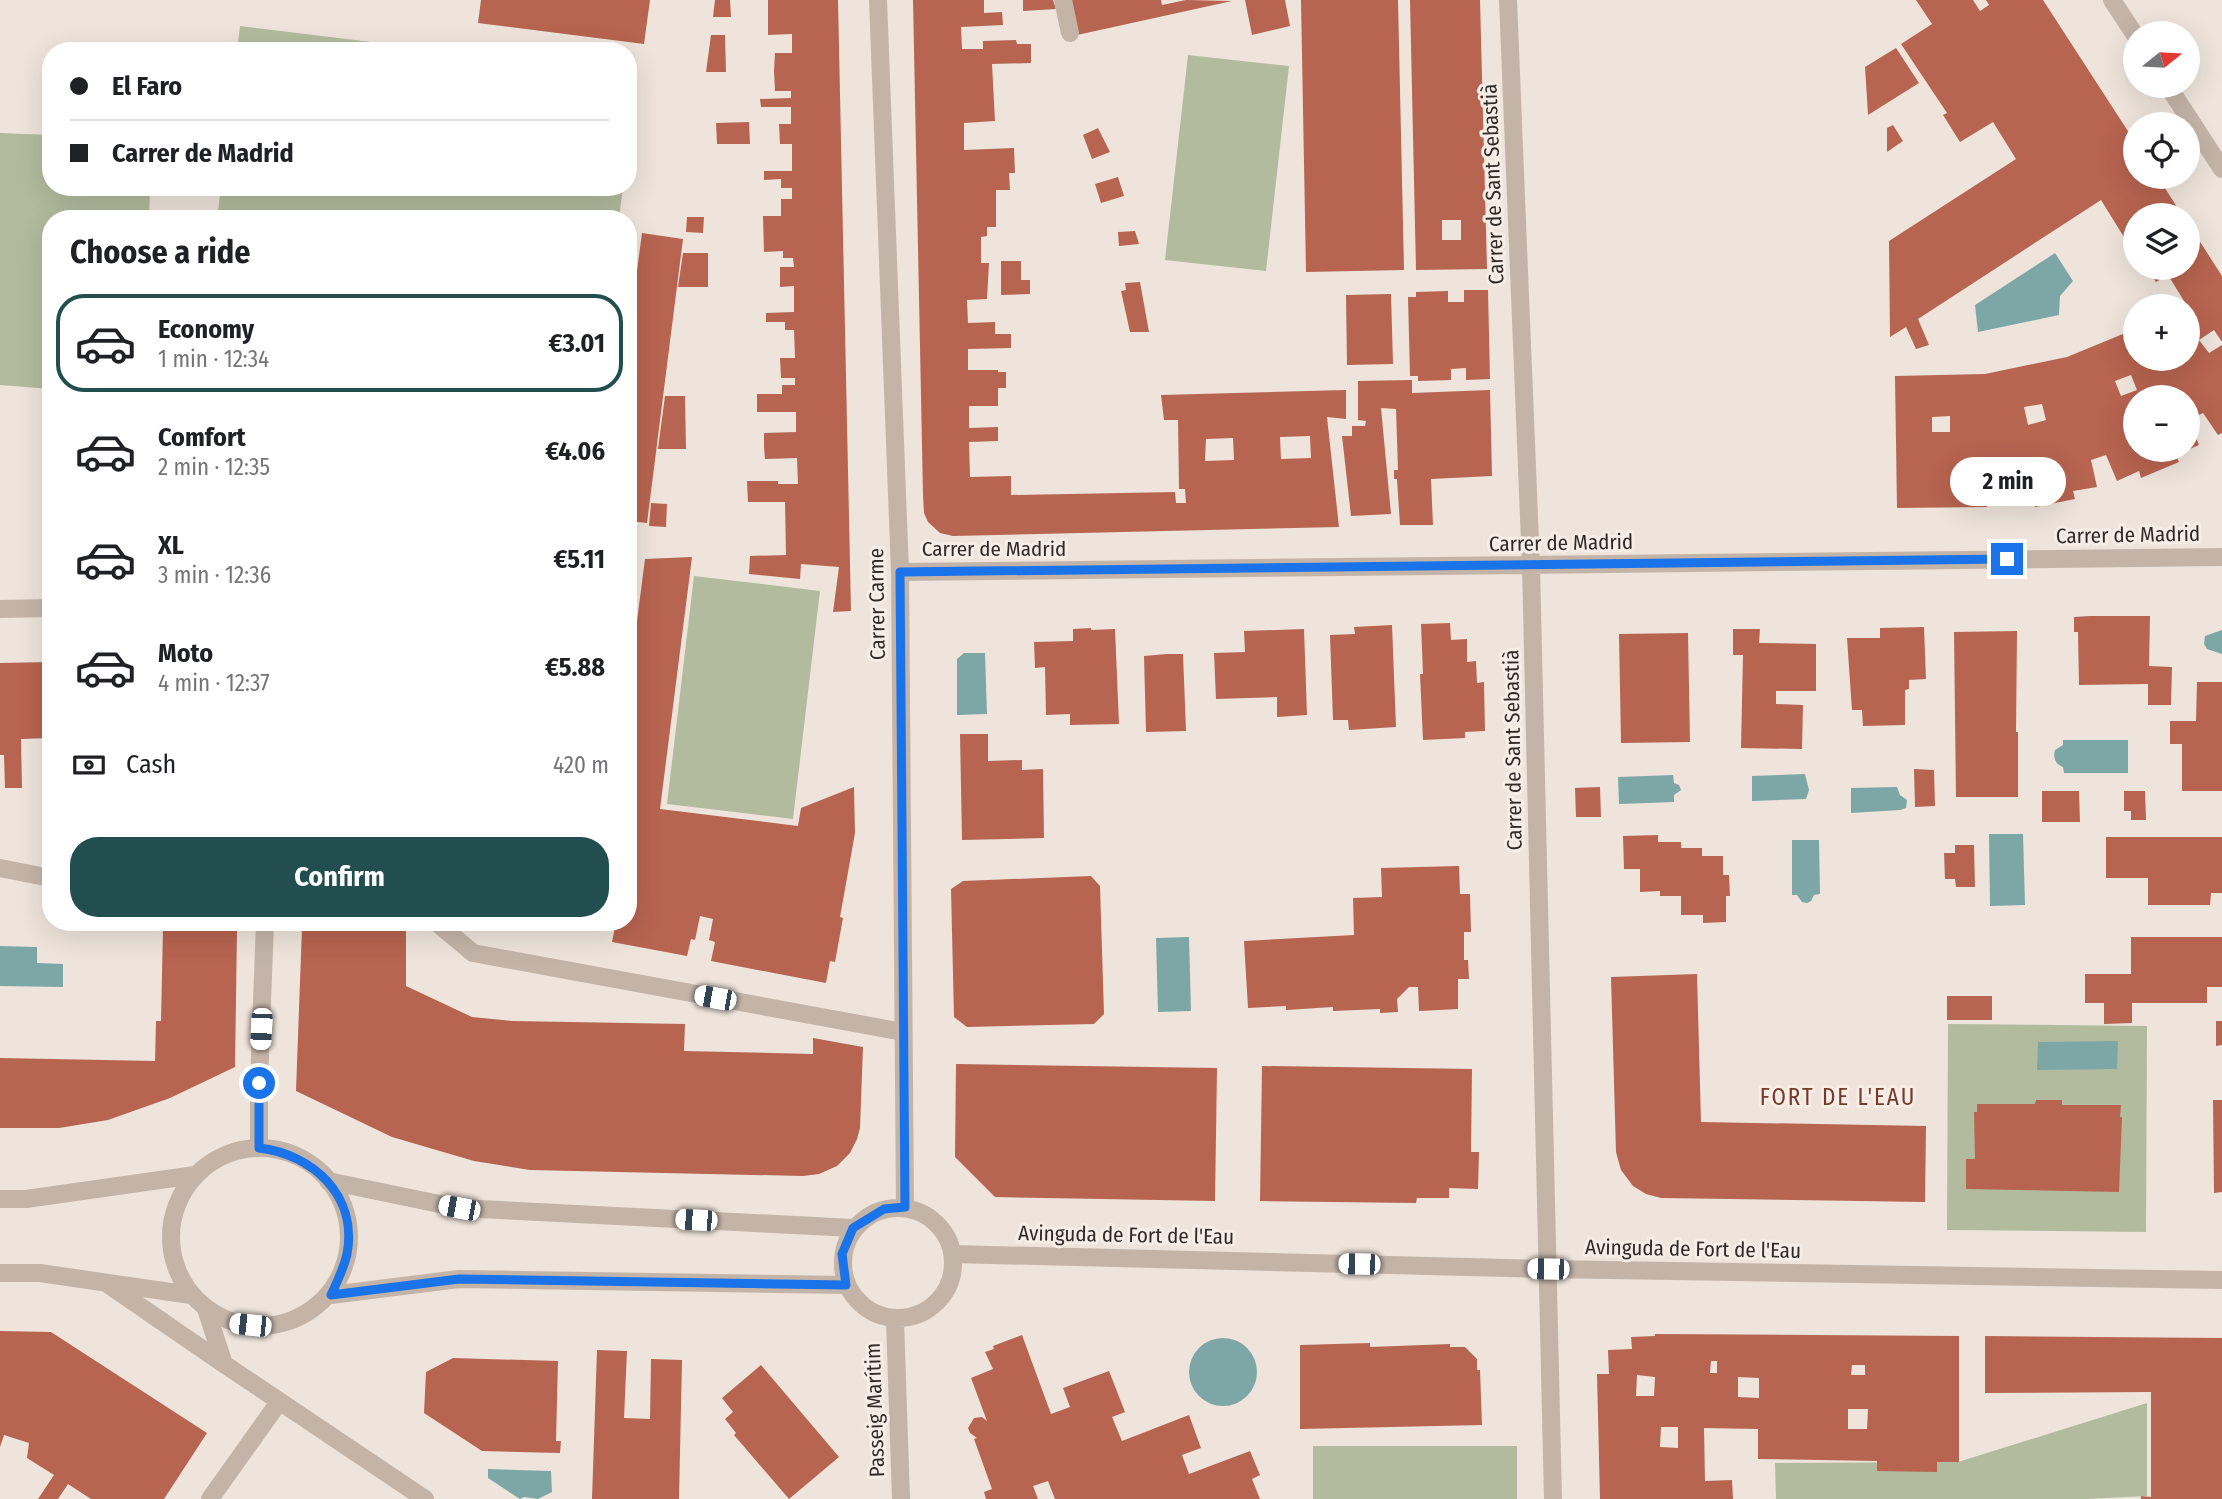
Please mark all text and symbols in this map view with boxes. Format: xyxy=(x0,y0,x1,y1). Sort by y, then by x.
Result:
north arrow xyxy=(2123,21,2200,98)
map controls xyxy=(2123,21,2200,462)
text: El Faro xyxy=(112,71,182,102)
street label: Carrer de Sant Sebastià xyxy=(1477,83,1509,285)
button: locate xyxy=(2123,112,2200,189)
text: Carrer de Madrid xyxy=(112,138,294,169)
button: layers xyxy=(2123,203,2200,280)
text: Choose a ride xyxy=(70,233,251,271)
button: + xyxy=(2123,294,2200,371)
icon: car xyxy=(74,312,137,375)
text: Economy xyxy=(158,314,254,345)
text: €3.01 xyxy=(549,328,605,359)
text: 1 min · 12:34 xyxy=(158,345,269,373)
button: − xyxy=(2123,385,2200,462)
icon: car xyxy=(74,420,137,483)
text: Comfort xyxy=(158,422,246,453)
text: €4.06 xyxy=(545,436,605,467)
text: 2 min · 12:35 xyxy=(158,453,270,481)
callout: 2 min xyxy=(1949,458,2065,506)
text: 2 min xyxy=(1983,467,2034,495)
street label: Carrer de Madrid xyxy=(2056,521,2200,549)
icon: car xyxy=(74,528,137,591)
street label: Carrer de Madrid xyxy=(1489,529,1633,557)
text: XL xyxy=(158,530,184,561)
street label: Carrer de Madrid xyxy=(922,536,1066,562)
route end xyxy=(1991,543,2023,575)
text: €5.11 xyxy=(553,544,605,575)
street label: Carrer Carme xyxy=(863,548,891,660)
text: 3 min · 12:36 xyxy=(158,561,271,589)
icon: car xyxy=(74,636,137,699)
text: Moto xyxy=(158,638,213,669)
street label: Carrer de Sant Sebastià xyxy=(1498,649,1528,851)
text: €5.88 xyxy=(545,652,605,683)
text: 4 min · 12:37 xyxy=(158,669,270,697)
icon: cash xyxy=(70,746,108,784)
text: Cash xyxy=(126,749,176,780)
text: 420 m xyxy=(553,751,609,779)
button: Confirm xyxy=(70,837,609,917)
car xyxy=(693,984,738,1012)
car xyxy=(250,1007,273,1051)
route start xyxy=(243,1067,275,1099)
district label: FORT DE L'EAU xyxy=(1760,1083,1916,1111)
car xyxy=(437,1194,482,1222)
car xyxy=(675,1208,718,1232)
street label: Avinguda de Fort de l'Eau xyxy=(1018,1220,1234,1250)
street label: Avinguda de Fort de l'Eau xyxy=(1585,1234,1801,1264)
car xyxy=(1338,1253,1381,1275)
car xyxy=(1527,1258,1570,1280)
car xyxy=(229,1312,272,1338)
street label: Passeig Marítim xyxy=(860,1342,890,1478)

